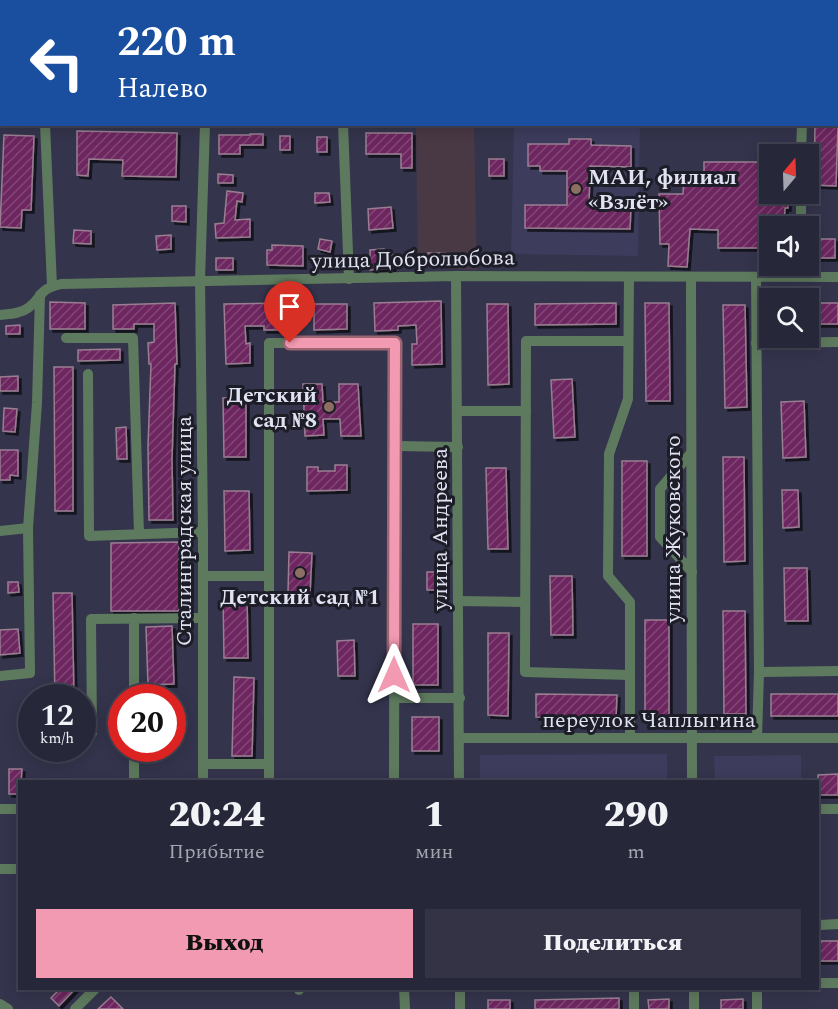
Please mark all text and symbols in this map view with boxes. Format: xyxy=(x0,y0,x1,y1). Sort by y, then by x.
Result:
text: 220 m xyxy=(117,11,236,74)
icon: left xyxy=(18,24,96,102)
text: Налево xyxy=(117,68,208,110)
north arrow xyxy=(759,144,819,204)
map controls xyxy=(759,144,819,348)
place label: МАИ, филиал «Взлёт» xyxy=(588,161,737,219)
marker: МАИ, филиал «Взлёт» xyxy=(569,182,583,196)
button: sound xyxy=(759,216,819,276)
street label: улица Добролюбова xyxy=(310,241,515,278)
pin xyxy=(264,281,315,343)
button: search xyxy=(759,288,819,348)
icon: arrive xyxy=(273,290,306,323)
place label: Детский сад №8 xyxy=(227,379,317,437)
marker: Детский сад №8 xyxy=(322,400,336,414)
street label: Сталинградская улица xyxy=(168,416,201,646)
street label: улица Жуковского xyxy=(657,435,690,624)
street label: улица Андреева xyxy=(424,448,457,611)
marker: Детский сад №1 xyxy=(293,566,307,580)
place label: Детский сад №1 xyxy=(220,581,380,614)
position arrow xyxy=(362,643,426,707)
speed limit sign: 20 xyxy=(108,684,186,762)
text: 12 xyxy=(40,693,74,739)
street label: переулок Чаплыгина xyxy=(542,704,756,737)
text: km/h xyxy=(40,727,74,750)
text: 20:24 xyxy=(168,788,265,843)
text: 1 xyxy=(424,788,445,843)
text: 290 xyxy=(604,788,669,843)
text: Прибытие xyxy=(169,837,265,867)
text: мин xyxy=(415,837,453,867)
text: m xyxy=(628,837,645,867)
button: Выход xyxy=(36,909,413,978)
button: Поделиться xyxy=(425,909,801,978)

